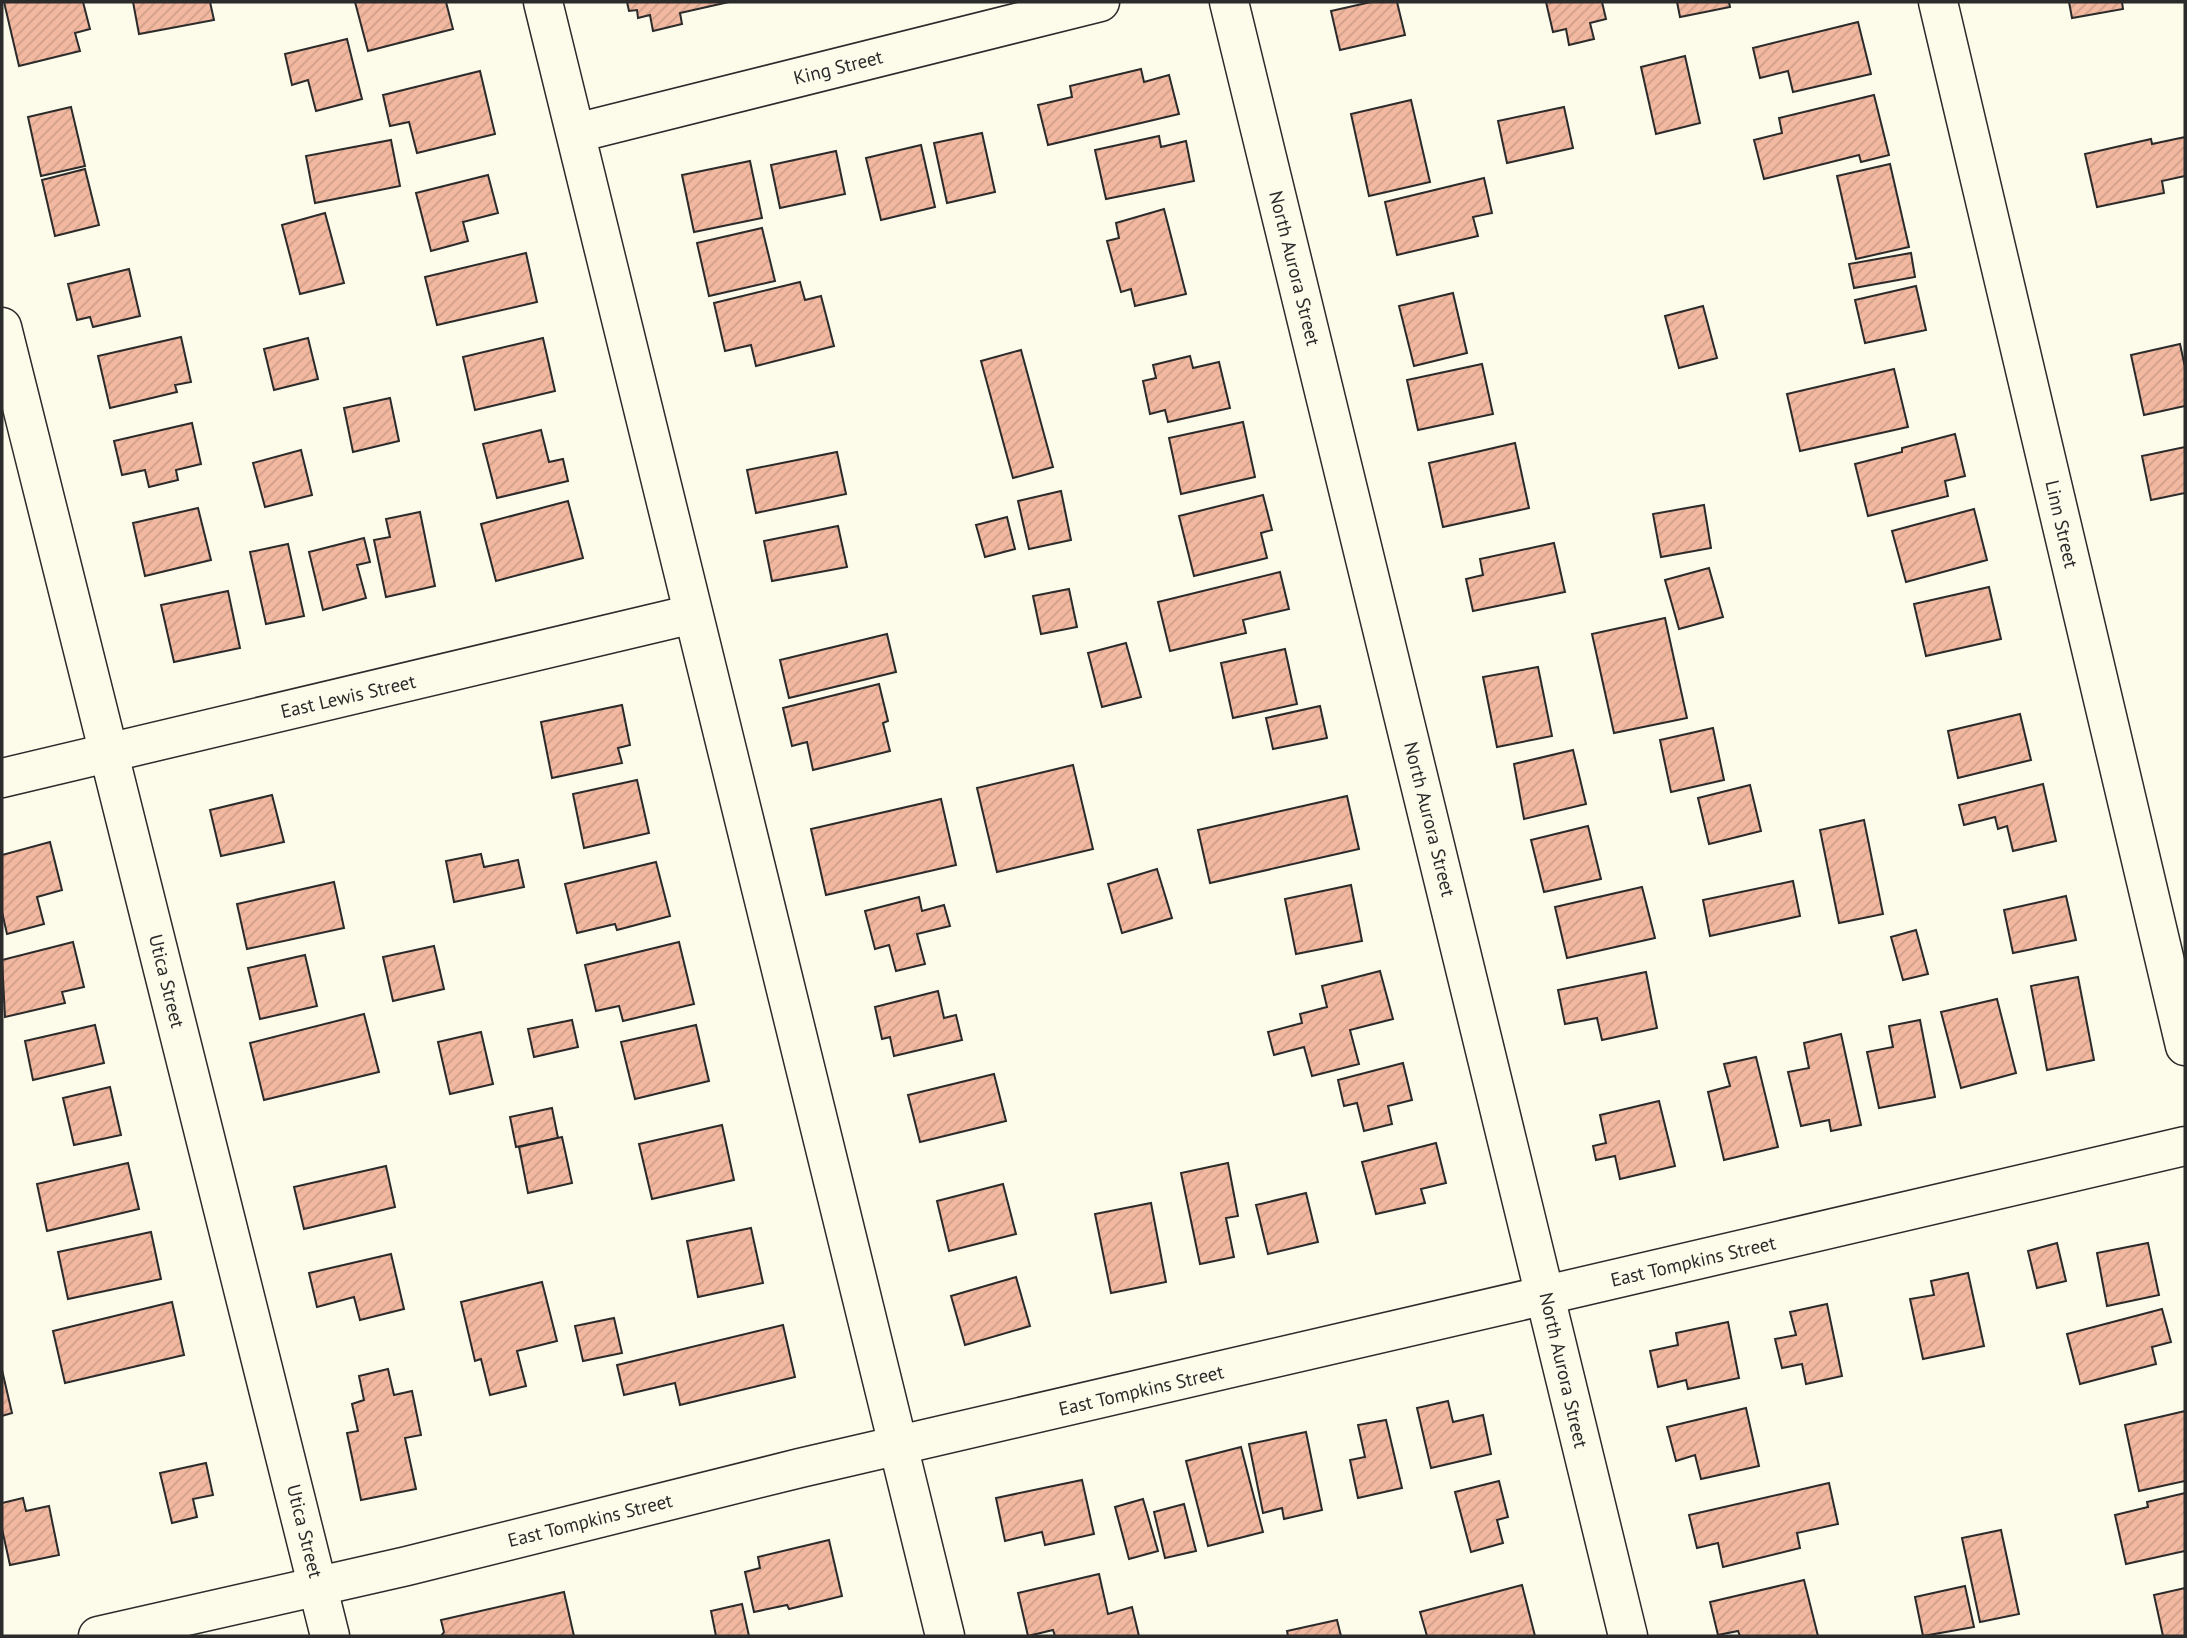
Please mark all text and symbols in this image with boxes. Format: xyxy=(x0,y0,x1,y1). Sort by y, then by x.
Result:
street label: King Street xyxy=(791,44,886,90)
street label: North Aurora Street xyxy=(1264,188,1326,348)
street label: Linn Street xyxy=(2040,478,2084,571)
street label: East Lewis Street xyxy=(278,669,418,723)
street label: North Aurora Street xyxy=(1399,739,1461,899)
street label: Utica Street xyxy=(144,932,190,1031)
street label: East Tompkins Street xyxy=(1608,1230,1778,1292)
street label: North Aurora Street xyxy=(1534,1290,1594,1451)
street label: East Tompkins Street xyxy=(1056,1359,1226,1421)
street label: Utica Street xyxy=(282,1482,328,1581)
street label: East Tompkins Street xyxy=(505,1488,675,1552)

